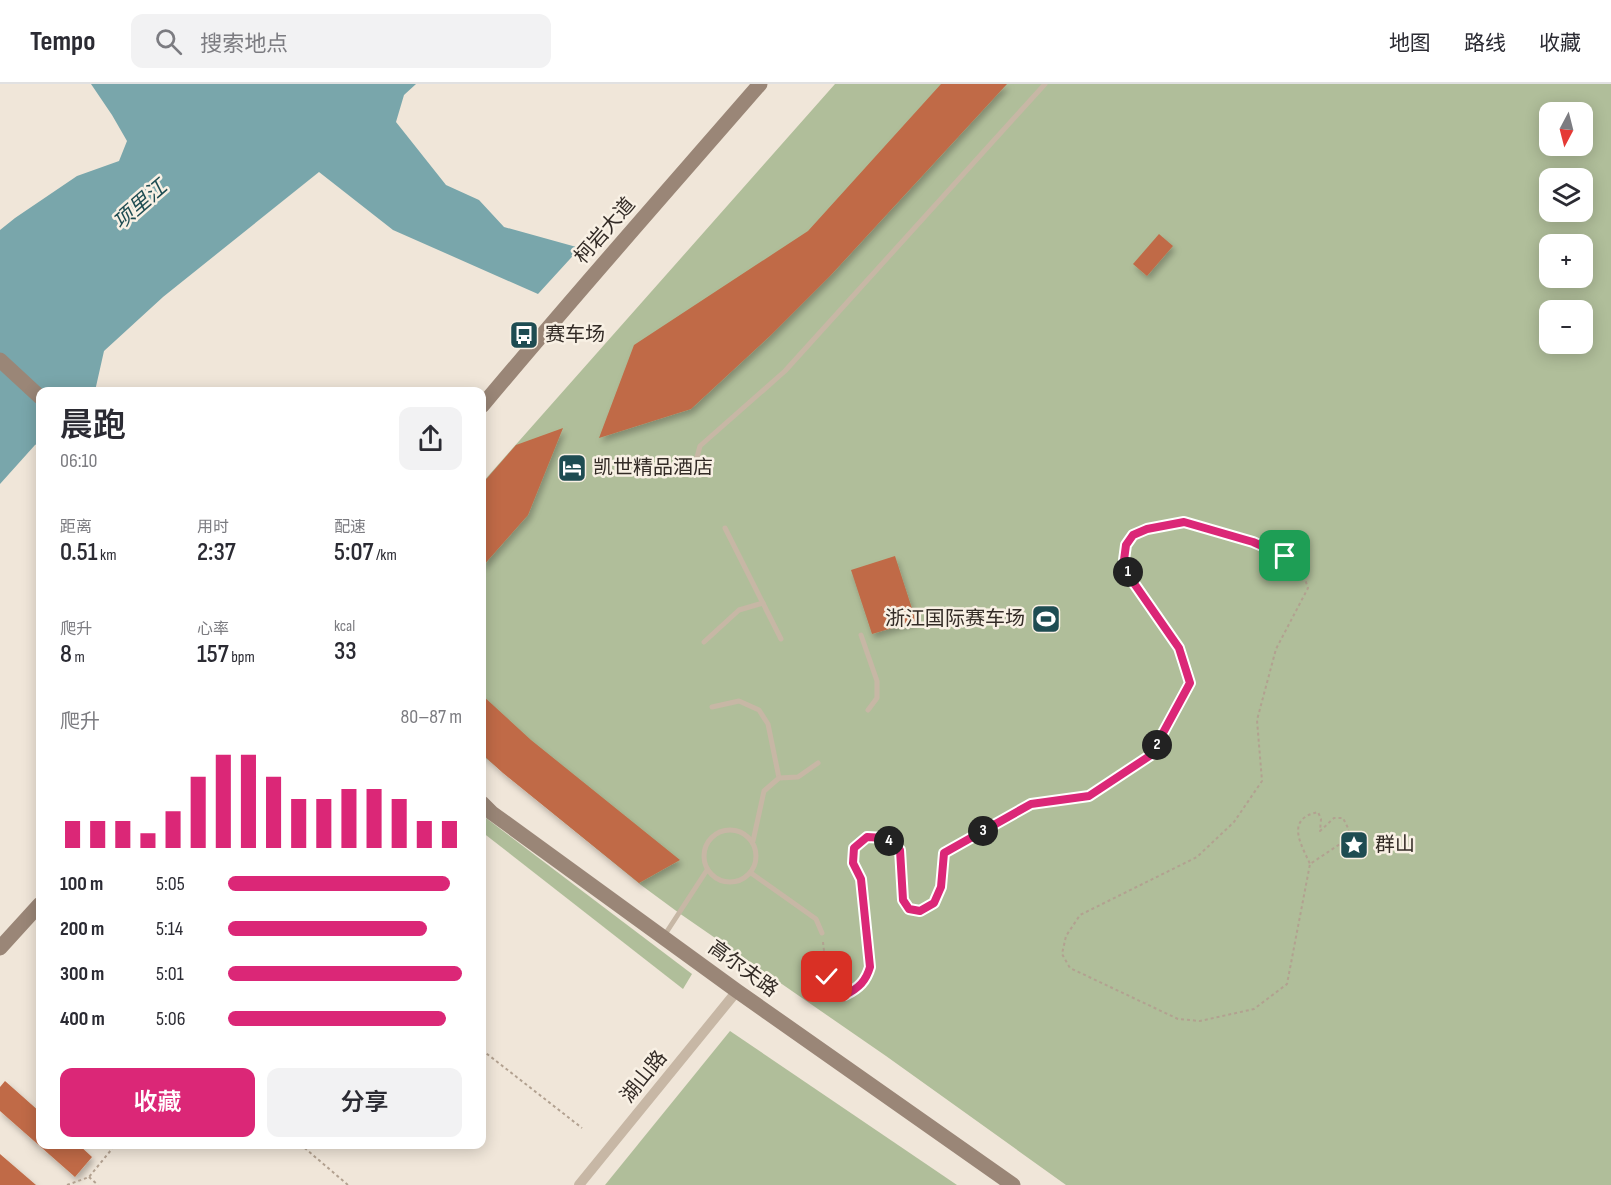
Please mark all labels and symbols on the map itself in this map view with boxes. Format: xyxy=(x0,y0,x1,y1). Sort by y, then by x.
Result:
north arrow xyxy=(1539,102,1593,156)
water label: 项里江 xyxy=(108,174,173,235)
street label: 柯岩大道 xyxy=(570,193,640,269)
bus stop icon: 赛车场 xyxy=(508,319,540,351)
place label: 赛车场 xyxy=(545,323,605,347)
hotel icon: 凯世精品酒店 xyxy=(556,452,588,484)
place label: 凯世精品酒店 xyxy=(593,456,713,480)
pin xyxy=(1259,530,1310,581)
pin: 1 xyxy=(1113,557,1143,587)
sports icon: 浙江国际赛车场 xyxy=(1030,603,1062,635)
place label: 浙江国际赛车场 xyxy=(885,607,1025,631)
pin: 2 xyxy=(1142,730,1172,760)
pin: 3 xyxy=(968,816,998,846)
pin: 4 xyxy=(874,826,904,856)
place icon: 群山 xyxy=(1338,829,1370,861)
place label: 群山 xyxy=(1375,833,1415,857)
street label: 高尔夫路 xyxy=(704,936,782,1002)
pin xyxy=(801,951,852,1002)
street label: 湖山路 xyxy=(616,1046,672,1108)

